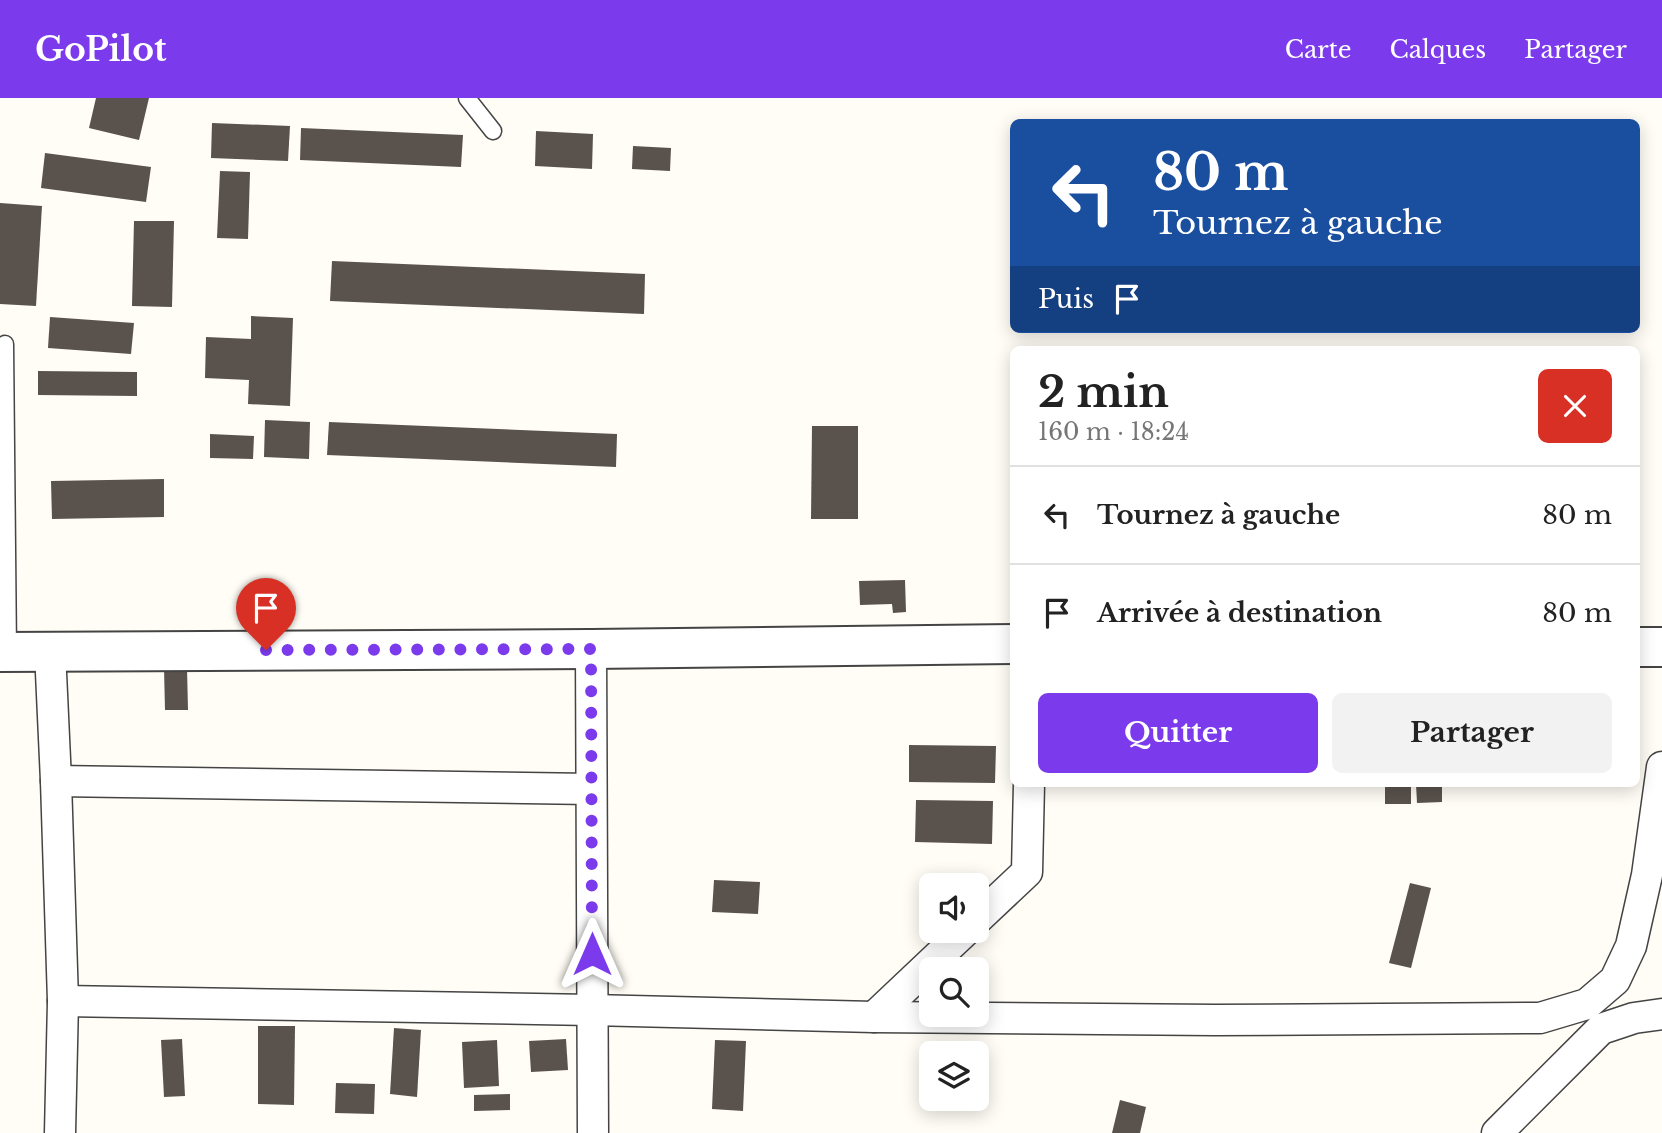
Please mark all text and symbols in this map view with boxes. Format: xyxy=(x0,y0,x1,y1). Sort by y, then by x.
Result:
text: GoPilot xyxy=(35,29,167,70)
text: Carte xyxy=(1285,35,1351,64)
text: Calques xyxy=(1389,35,1486,64)
text: Partager xyxy=(1524,35,1627,64)
text: 80 m xyxy=(1153,142,1288,203)
icon: left xyxy=(1038,147,1129,238)
text: Tournez à gauche xyxy=(1153,203,1443,243)
icon: arrive xyxy=(1108,280,1146,318)
text: Puis xyxy=(1038,283,1094,315)
text: 2 min xyxy=(1038,366,1169,418)
button: close xyxy=(1538,369,1612,443)
text: 160 m · 18:24 xyxy=(1038,418,1189,446)
icon: left xyxy=(1038,496,1076,534)
text: Tournez à gauche xyxy=(1097,499,1340,531)
text: 80 m xyxy=(1542,499,1612,531)
pin xyxy=(236,578,296,650)
icon: arrive xyxy=(247,589,285,627)
icon: arrive xyxy=(1038,594,1076,632)
text: Arrivée à destination xyxy=(1097,597,1382,629)
text: 80 m xyxy=(1542,597,1612,629)
button: Quitter xyxy=(1038,693,1318,773)
button: Partager xyxy=(1332,693,1612,773)
map controls xyxy=(919,873,989,1111)
button: sound xyxy=(919,873,989,943)
position arrow xyxy=(555,917,629,991)
button: search xyxy=(919,957,989,1027)
button: layers xyxy=(919,1041,989,1111)

